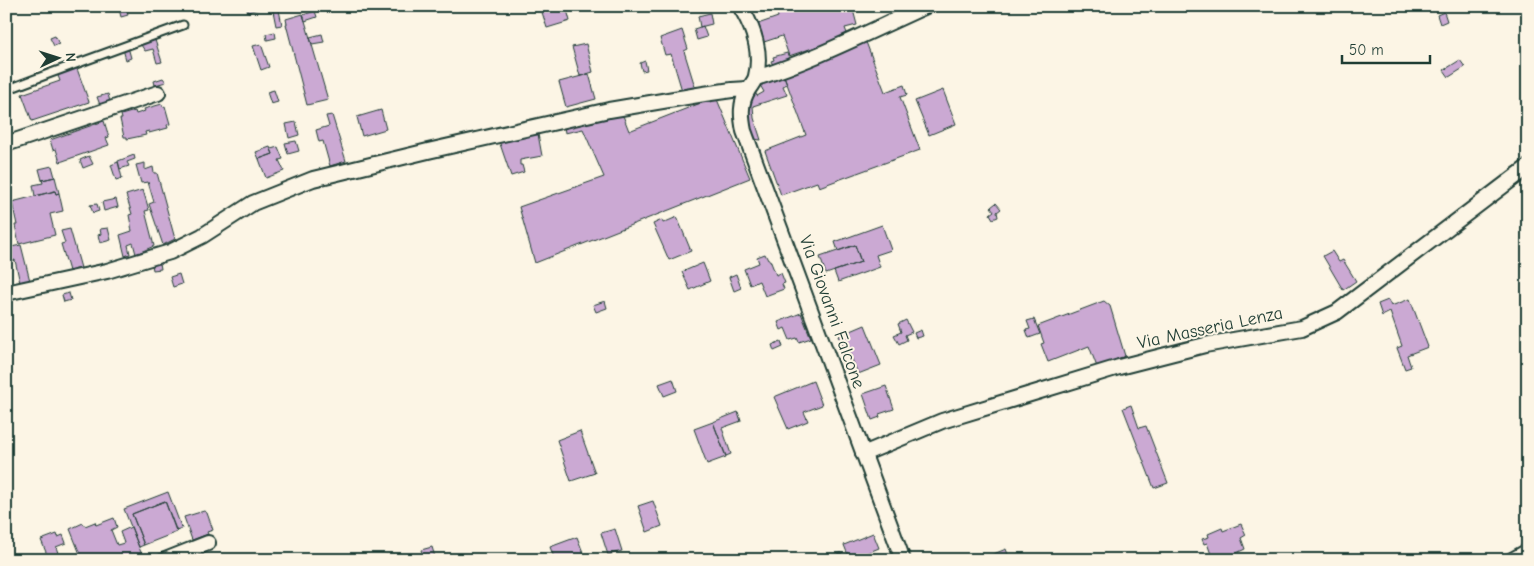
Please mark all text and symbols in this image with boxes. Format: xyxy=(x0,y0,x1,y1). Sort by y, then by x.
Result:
north arrow xyxy=(32,32,82,82)
scale bar xyxy=(1342,32,1429,64)
text: 50 m xyxy=(1349,41,1384,59)
text: N xyxy=(62,52,79,62)
street label: Via Giovanni Falcone xyxy=(795,232,869,392)
street label: Via Masseria Lenza xyxy=(1135,302,1285,354)

